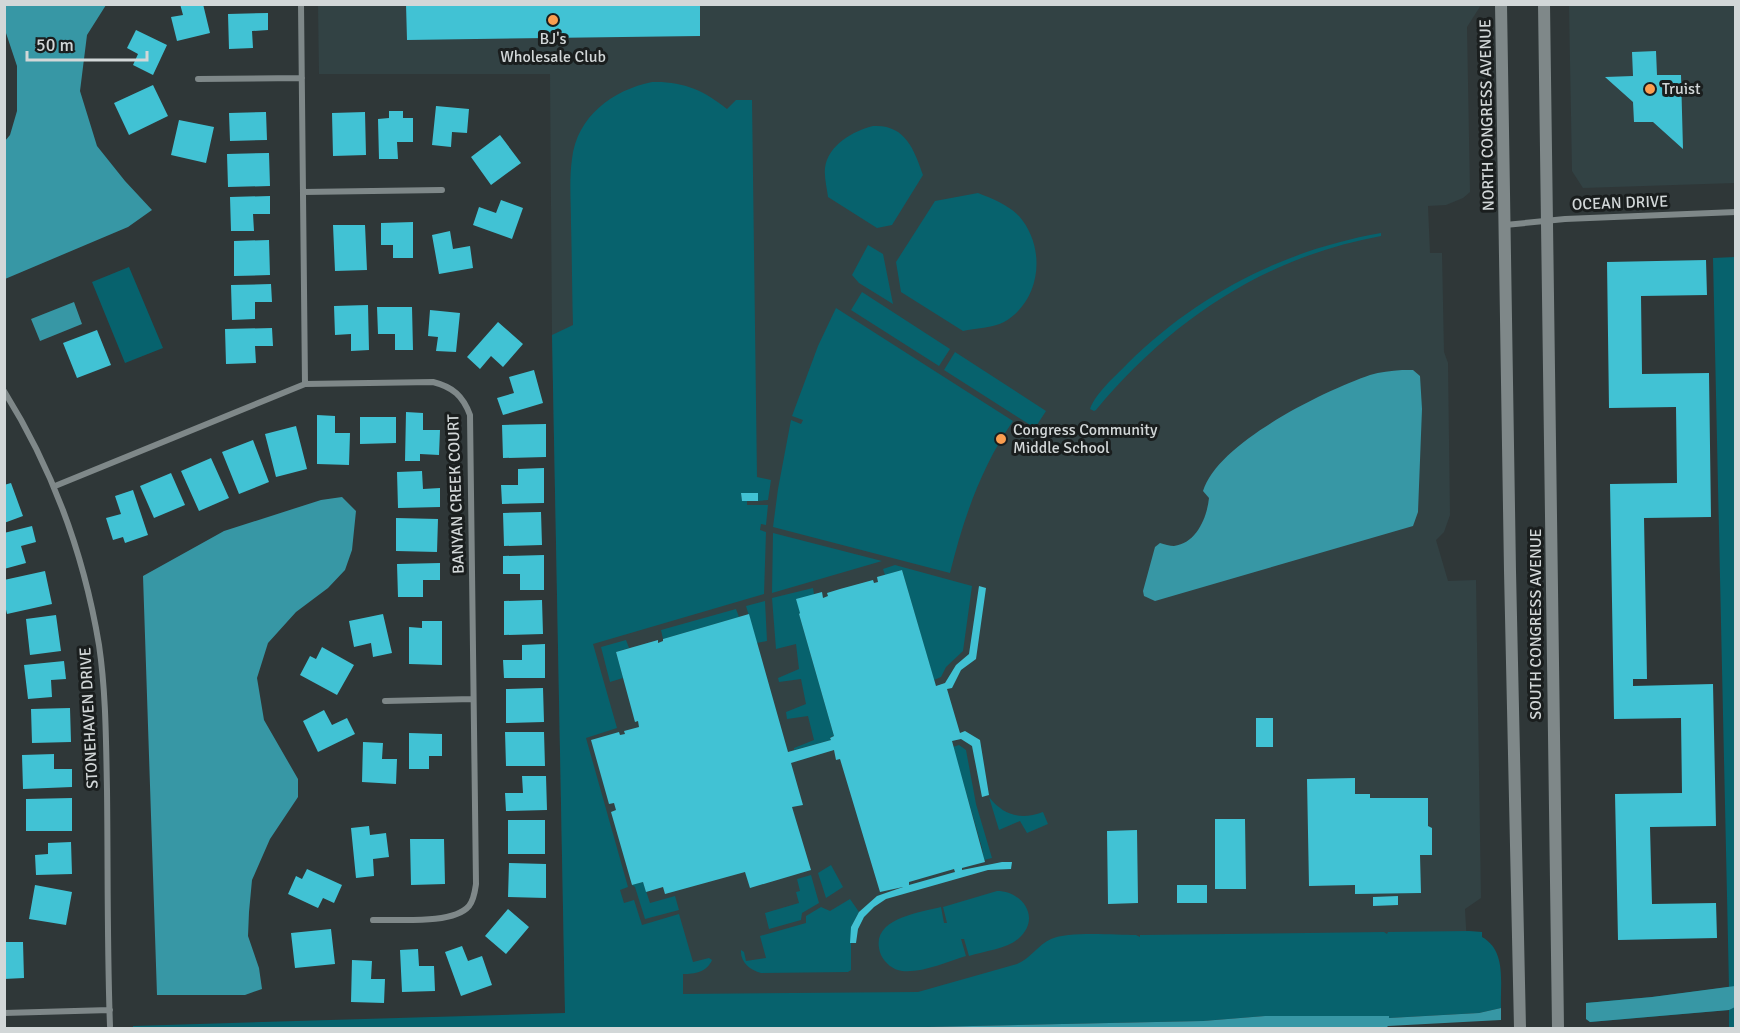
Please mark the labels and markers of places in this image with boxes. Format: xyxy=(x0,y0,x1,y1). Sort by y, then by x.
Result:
marker: BJ's Wholesale Club xyxy=(546,13,560,27)
place label: BJ's Wholesale Club xyxy=(500,29,606,67)
place label: Truist xyxy=(1662,79,1701,99)
marker: Truist xyxy=(1643,82,1657,96)
place label: Congress Community Middle School xyxy=(1013,420,1158,458)
marker: Congress Community Middle School xyxy=(994,432,1008,446)

